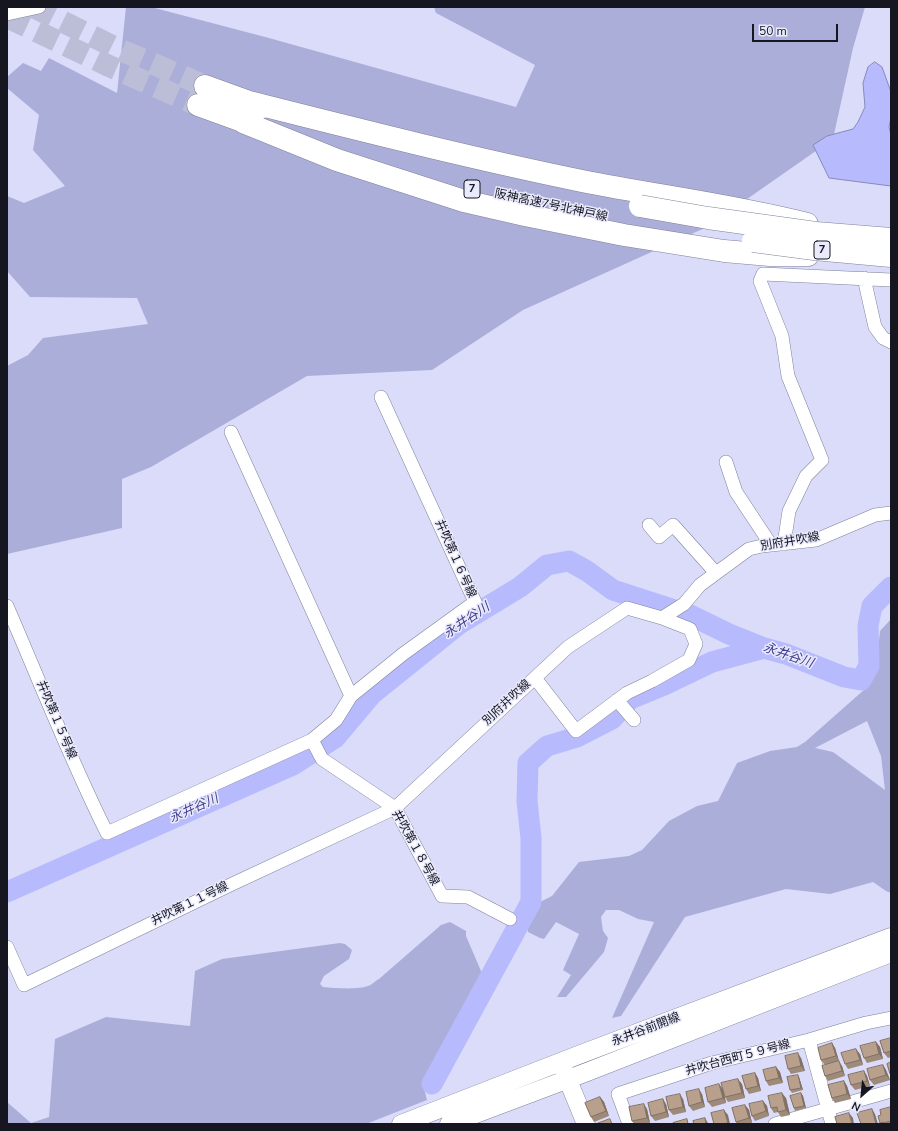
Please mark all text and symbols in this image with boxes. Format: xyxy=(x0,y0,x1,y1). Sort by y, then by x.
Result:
scale bar xyxy=(754,16,840,42)
text: 50 m xyxy=(759,23,787,39)
road number: 7 xyxy=(464,180,480,198)
street label: 阪神高速7号北神戸線 xyxy=(493,187,609,225)
road number: 7 xyxy=(814,241,830,259)
street label: 井吹第１６号線 xyxy=(431,518,479,600)
street label: 別府井吹線 xyxy=(759,530,821,554)
water label: 永井谷川 xyxy=(441,600,493,642)
water label: 永井谷川 xyxy=(761,640,815,672)
street label: 別府井吹線 xyxy=(480,677,534,729)
street label: 井吹第１５号線 xyxy=(33,679,79,761)
water label: 永井谷川 xyxy=(167,791,221,827)
street label: 井吹第１８号線 xyxy=(388,808,442,888)
street label: 井吹第１１号線 xyxy=(149,879,231,929)
street label: 永井谷前開線 xyxy=(610,1010,682,1050)
street label: 井吹台西町５９号線 xyxy=(684,1037,792,1079)
north arrow xyxy=(842,1075,882,1115)
text: N xyxy=(849,1098,863,1115)

